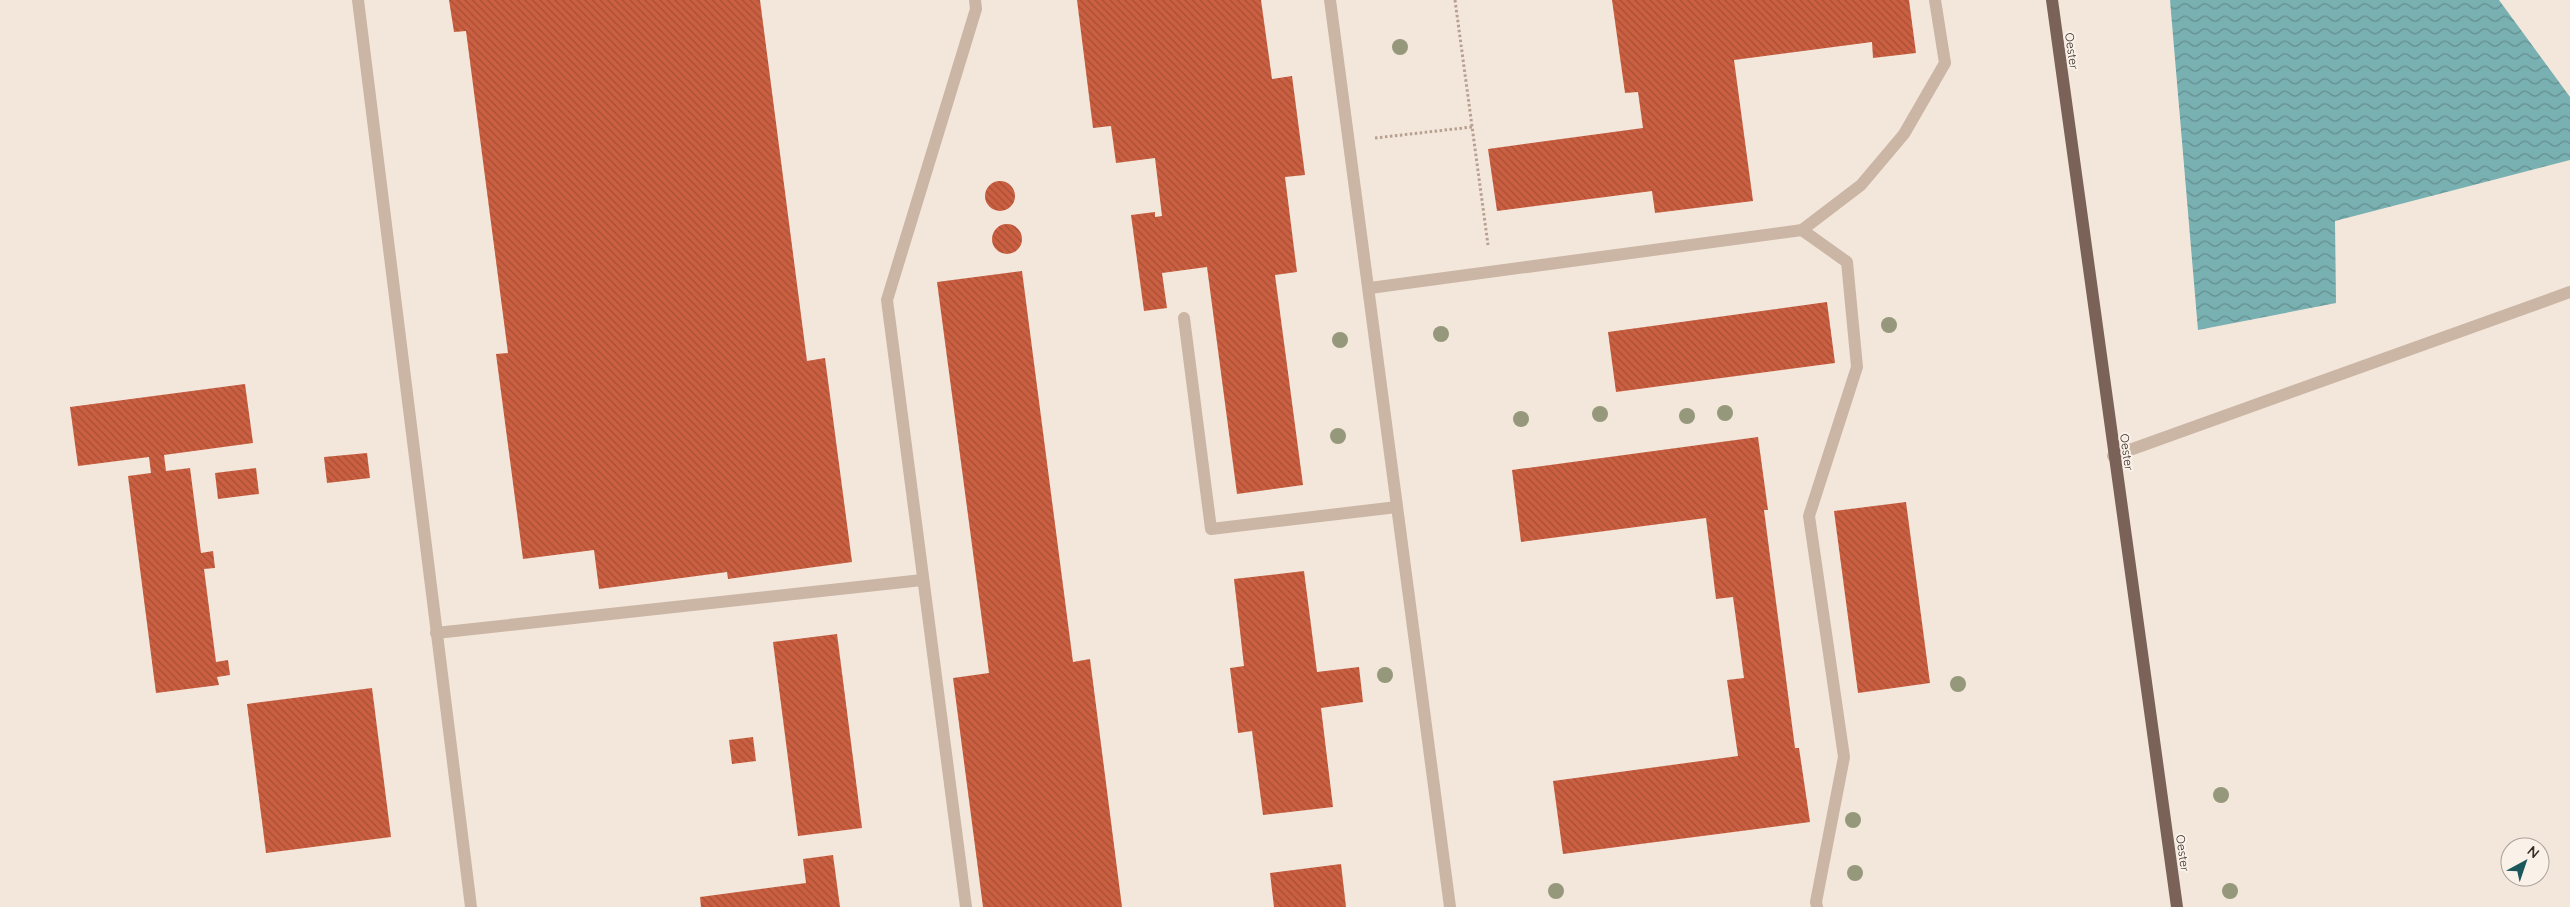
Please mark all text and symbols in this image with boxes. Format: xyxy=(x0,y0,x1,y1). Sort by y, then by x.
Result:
street label: Oester xyxy=(2062,32,2082,71)
street label: Oester xyxy=(2117,433,2137,472)
street label: Oester xyxy=(2173,834,2193,873)
north arrow xyxy=(2500,837,2550,887)
text: N xyxy=(2524,842,2543,862)

